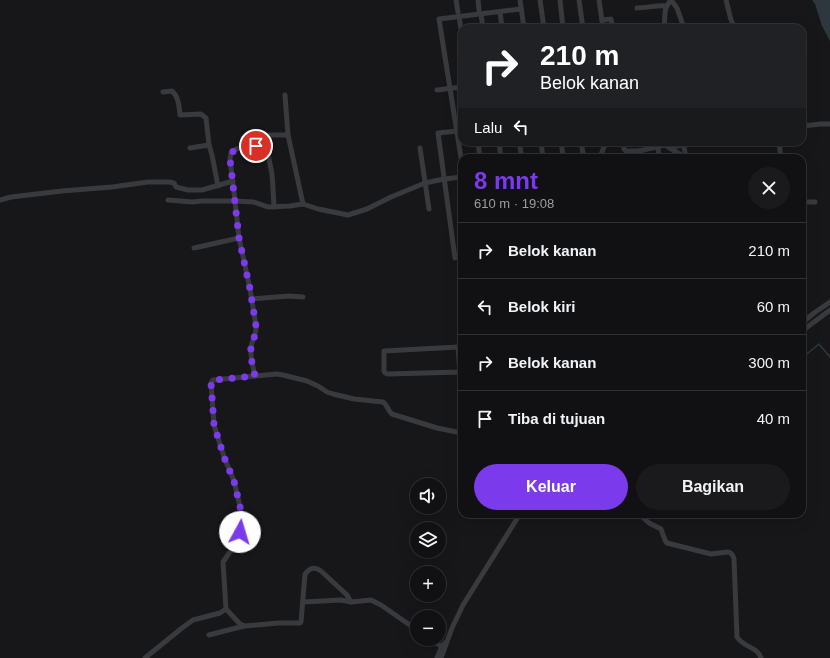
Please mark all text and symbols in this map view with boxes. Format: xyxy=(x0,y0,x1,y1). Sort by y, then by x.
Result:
icon: right xyxy=(474,40,526,92)
text: 210 m xyxy=(540,40,619,71)
text: Belok kanan xyxy=(540,73,639,93)
icon: left xyxy=(510,116,532,138)
text: Lalu xyxy=(474,119,502,136)
pin xyxy=(239,129,273,163)
icon: arrive xyxy=(245,135,267,157)
text: 8 mnt xyxy=(474,167,538,194)
button: close xyxy=(748,167,790,209)
text: 610 m · 19:08 xyxy=(474,196,554,211)
icon: right xyxy=(474,240,496,262)
text: Belok kanan xyxy=(508,242,596,259)
text: 210 m xyxy=(748,242,790,259)
icon: left xyxy=(474,296,496,318)
text: Belok kiri xyxy=(508,298,576,315)
text: 60 m xyxy=(757,298,790,315)
icon: right xyxy=(474,352,496,374)
text: Belok kanan xyxy=(508,354,596,371)
text: 300 m xyxy=(748,354,790,371)
icon: arrive xyxy=(474,408,496,430)
text: Tiba di tujuan xyxy=(508,410,605,427)
text: 40 m xyxy=(757,410,790,427)
button: Keluar xyxy=(474,464,628,510)
button: Bagikan xyxy=(636,464,790,510)
map controls xyxy=(410,478,446,646)
button: sound xyxy=(410,478,446,514)
position arrow xyxy=(219,511,261,553)
button: layers xyxy=(410,522,446,558)
button: + xyxy=(410,566,446,602)
button: − xyxy=(410,610,446,646)

